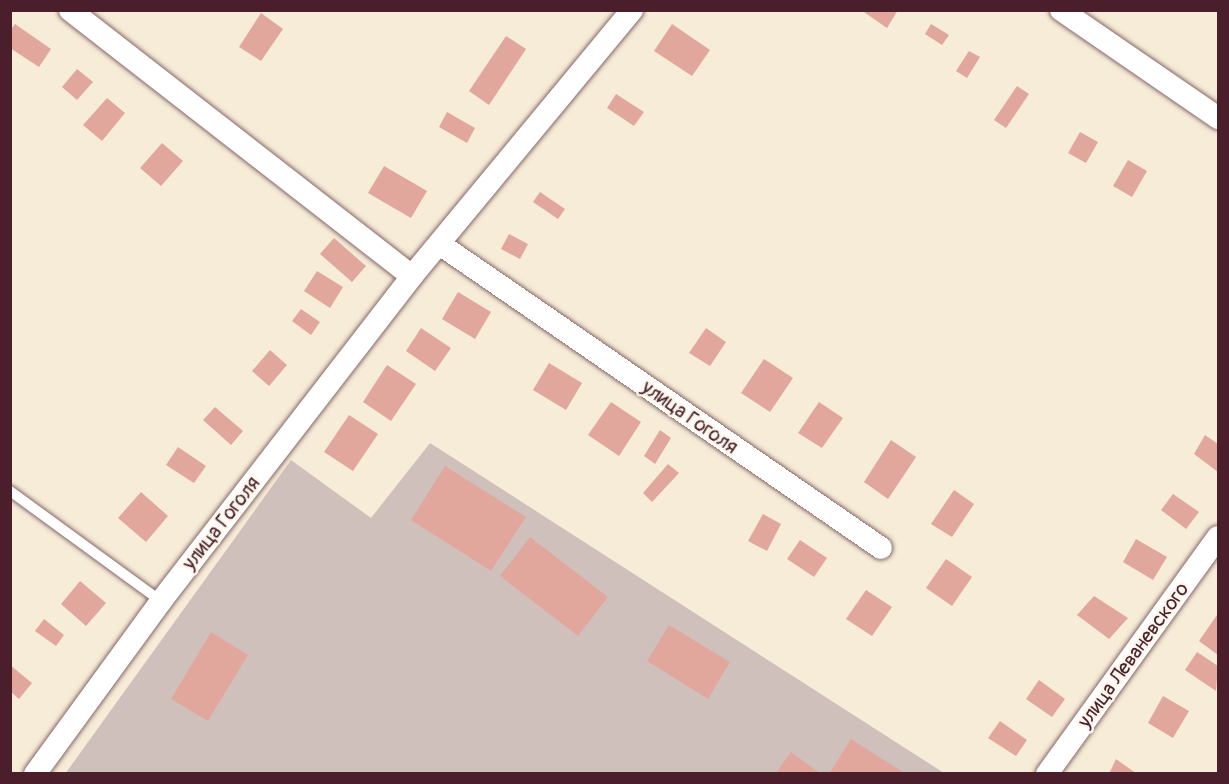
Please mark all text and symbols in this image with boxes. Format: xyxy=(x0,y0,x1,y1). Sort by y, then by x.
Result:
street label: улица Гоголя xyxy=(637,375,743,459)
street label: улица Гоголя xyxy=(177,472,265,574)
street label: улица Леваневского xyxy=(1072,578,1194,732)

